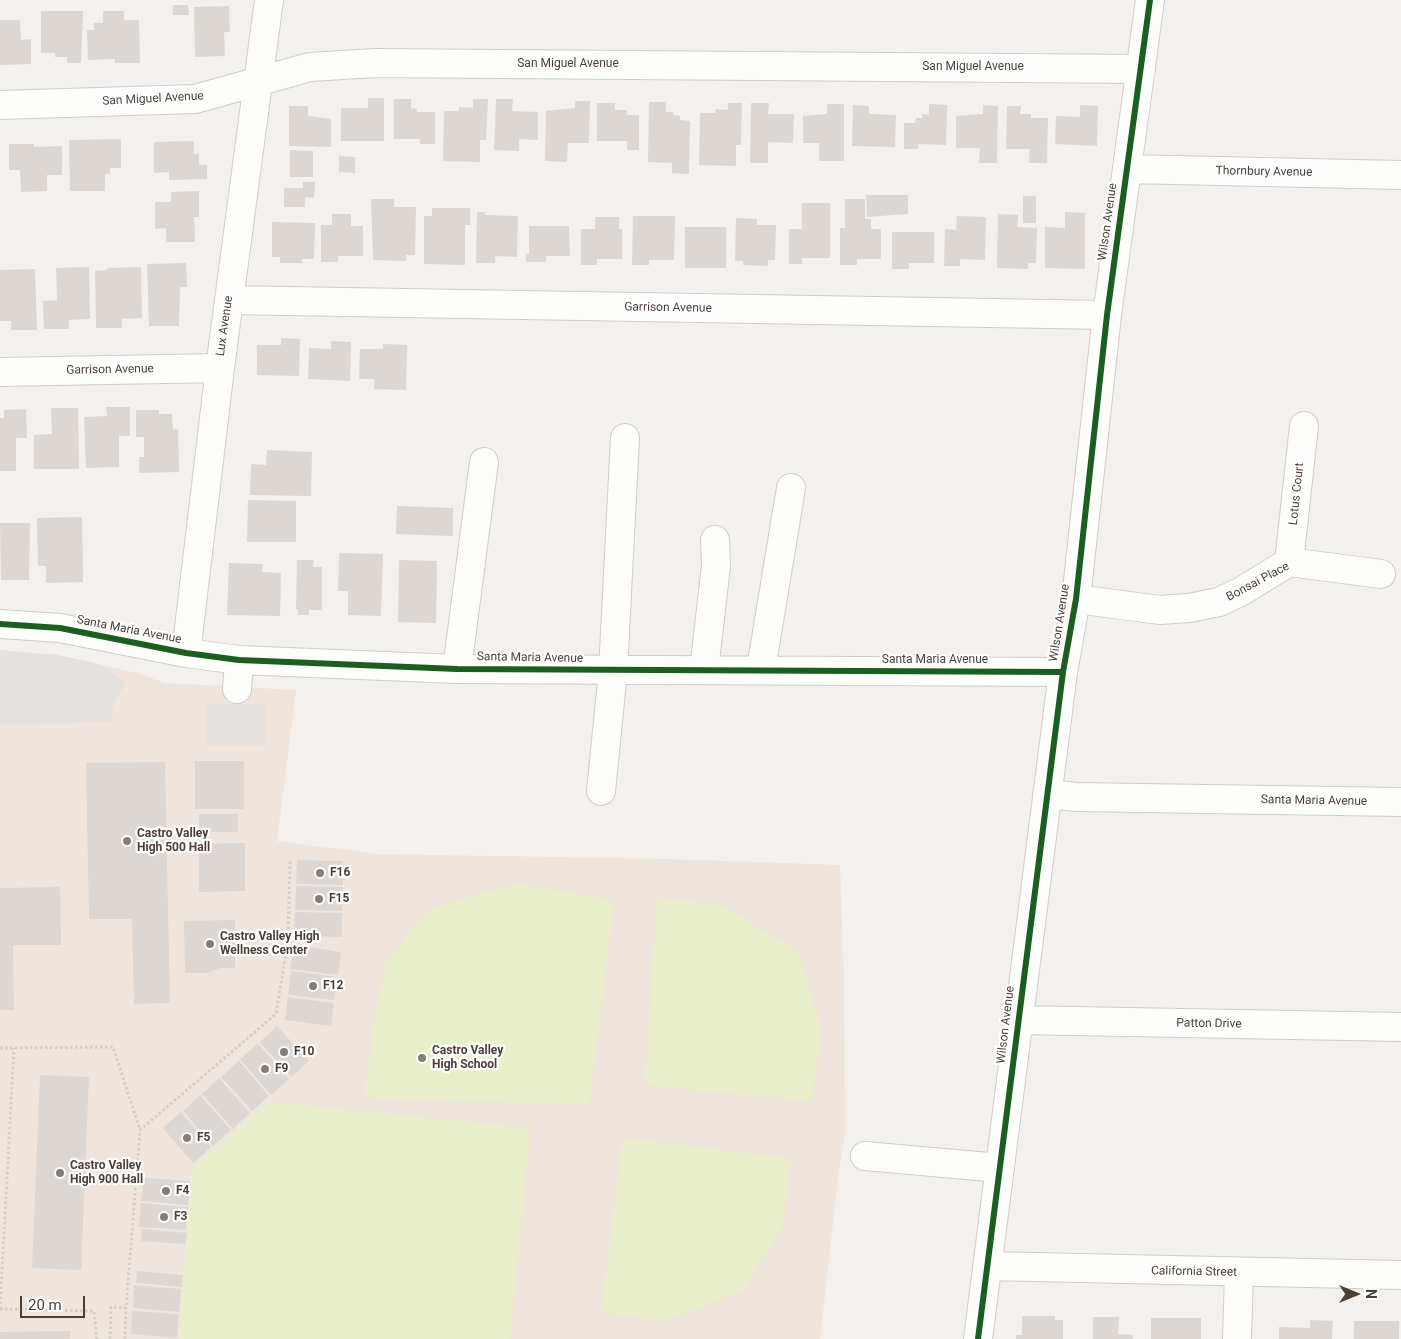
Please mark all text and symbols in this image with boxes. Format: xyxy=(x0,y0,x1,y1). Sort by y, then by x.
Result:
street label: San Miguel Avenue xyxy=(517,57,619,71)
street label: San Miguel Avenue xyxy=(922,60,1024,74)
street label: San Miguel Avenue xyxy=(102,89,204,109)
street label: Thornbury Avenue xyxy=(1216,164,1312,180)
street label: Wilson Avenue xyxy=(1095,182,1121,262)
street label: Lux Avenue xyxy=(214,295,236,357)
street label: Garrison Avenue xyxy=(624,300,712,316)
street label: Garrison Avenue xyxy=(66,362,154,378)
street label: Lotus Court xyxy=(1287,462,1307,526)
street label: Bonsai Place xyxy=(1224,559,1292,605)
street label: Wilson Avenue xyxy=(1047,583,1073,663)
street label: Santa Maria Avenue xyxy=(75,613,183,647)
street label: Santa Maria Avenue xyxy=(477,650,583,666)
street label: Santa Maria Avenue xyxy=(882,653,988,667)
street label: Santa Maria Avenue xyxy=(1261,793,1367,809)
place label: Castro Valley High 500 Hall xyxy=(137,827,210,855)
marker: Castro Valley High 500 Hall xyxy=(121,835,133,847)
place label: F16 xyxy=(330,866,350,880)
marker: F16 xyxy=(314,867,326,879)
place label: F15 xyxy=(329,892,349,906)
marker: F15 xyxy=(313,893,325,905)
place label: Castro Valley High Wellness Center xyxy=(220,930,319,958)
marker: Castro Valley High Wellness Center xyxy=(204,938,216,950)
place label: F12 xyxy=(323,979,343,993)
marker: F12 xyxy=(307,980,319,992)
street label: Wilson Avenue xyxy=(994,985,1018,1065)
street label: Patton Drive xyxy=(1176,1016,1242,1032)
place label: Castro Valley High School xyxy=(432,1044,503,1072)
place label: F10 xyxy=(294,1045,314,1059)
marker: F10 xyxy=(278,1046,290,1058)
marker: Castro Valley High School xyxy=(416,1052,428,1064)
place label: F9 xyxy=(275,1062,288,1076)
marker: F9 xyxy=(259,1063,271,1075)
place label: F5 xyxy=(197,1131,210,1145)
marker: F5 xyxy=(181,1132,193,1144)
place label: Castro Valley High 900 Hall xyxy=(70,1159,143,1187)
marker: Castro Valley High 900 Hall xyxy=(54,1167,66,1179)
place label: F4 xyxy=(176,1184,189,1198)
marker: F4 xyxy=(160,1185,172,1197)
place label: F3 xyxy=(174,1210,187,1224)
marker: F3 xyxy=(158,1211,170,1223)
street label: California Street xyxy=(1151,1264,1237,1280)
north arrow xyxy=(1331,1269,1381,1319)
scale bar xyxy=(22,1286,88,1318)
text: N xyxy=(1363,1289,1379,1299)
text: 20 m xyxy=(28,1296,62,1314)

